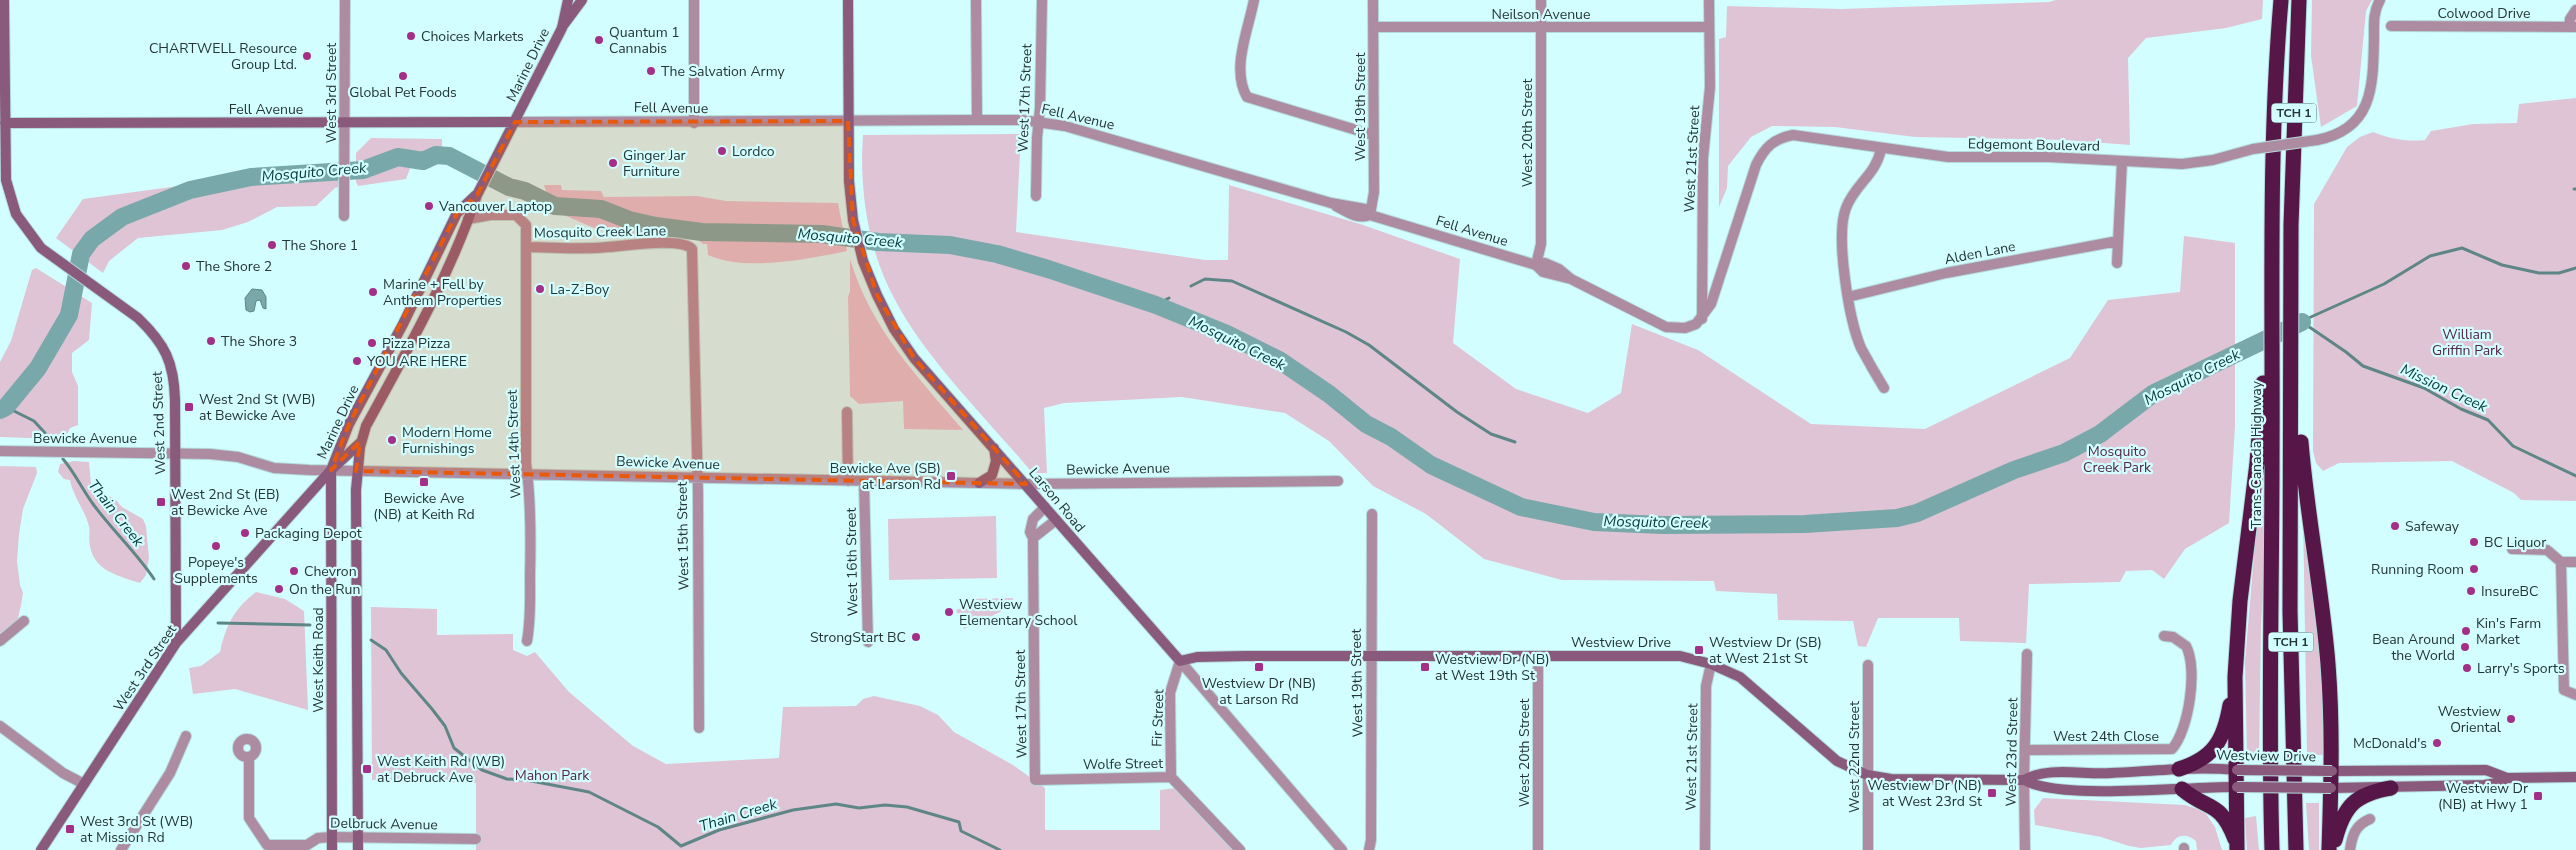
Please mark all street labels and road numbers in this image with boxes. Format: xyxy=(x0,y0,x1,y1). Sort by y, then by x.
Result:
street label: Colwood Drive xyxy=(2438,4,2530,23)
street label: Neilson Avenue xyxy=(1492,5,1590,24)
street label: Marine Drive xyxy=(502,25,554,105)
street label: West 3rd Street xyxy=(322,43,341,143)
street label: West 17th Street xyxy=(1014,43,1036,153)
street label: West 19th Street xyxy=(1351,53,1370,161)
street label: West 20th Street xyxy=(1518,79,1537,187)
street label: Fell Avenue xyxy=(634,98,708,118)
street label: Fell Avenue xyxy=(1040,99,1116,135)
street label: Fell Avenue xyxy=(229,100,303,119)
road number: TCH 1 xyxy=(2272,104,2316,122)
street label: West 21st Street xyxy=(1680,105,1704,213)
street label: Edgemont Boulevard xyxy=(1968,134,2100,156)
street label: Fell Avenue xyxy=(1434,211,1510,251)
street label: Mosquito Creek Lane xyxy=(534,221,666,243)
street label: Alden Lane xyxy=(1943,237,2017,269)
street label: West 2nd Street xyxy=(148,371,170,475)
street label: Trans-Canada Highway xyxy=(2247,380,2266,529)
street label: Marine Drive xyxy=(313,382,363,462)
street label: West 14th Street xyxy=(503,389,525,499)
street label: Bewicke Avenue xyxy=(33,429,137,448)
street label: Bewicke Avenue xyxy=(616,452,720,474)
street label: Bewicke Avenue xyxy=(1066,459,1170,479)
street label: Larson Road xyxy=(1024,464,1090,536)
street label: West 15th Street xyxy=(673,481,693,590)
street label: West 16th Street xyxy=(842,507,862,616)
street label: West Keith Road xyxy=(309,607,328,713)
street label: West 3rd Street xyxy=(109,621,181,715)
street label: West 19th Street xyxy=(1347,628,1367,737)
road number: TCH 1 xyxy=(2268,632,2314,652)
street label: Westview Drive xyxy=(1571,633,1671,652)
street label: West 17th Street xyxy=(1011,649,1031,758)
street label: Fir Street xyxy=(1147,689,1169,747)
street label: West 23rd Street xyxy=(2002,697,2022,807)
street label: West 20th Street xyxy=(1515,699,1534,807)
street label: West 22nd Street xyxy=(1845,701,1864,813)
street label: West 21st Street xyxy=(1682,703,1702,811)
street label: West 24th Close xyxy=(2053,727,2159,746)
street label: Westview Drive xyxy=(2216,746,2316,766)
street label: Wolfe Street xyxy=(1083,754,1163,774)
street label: Delbruck Avenue xyxy=(330,814,438,834)

